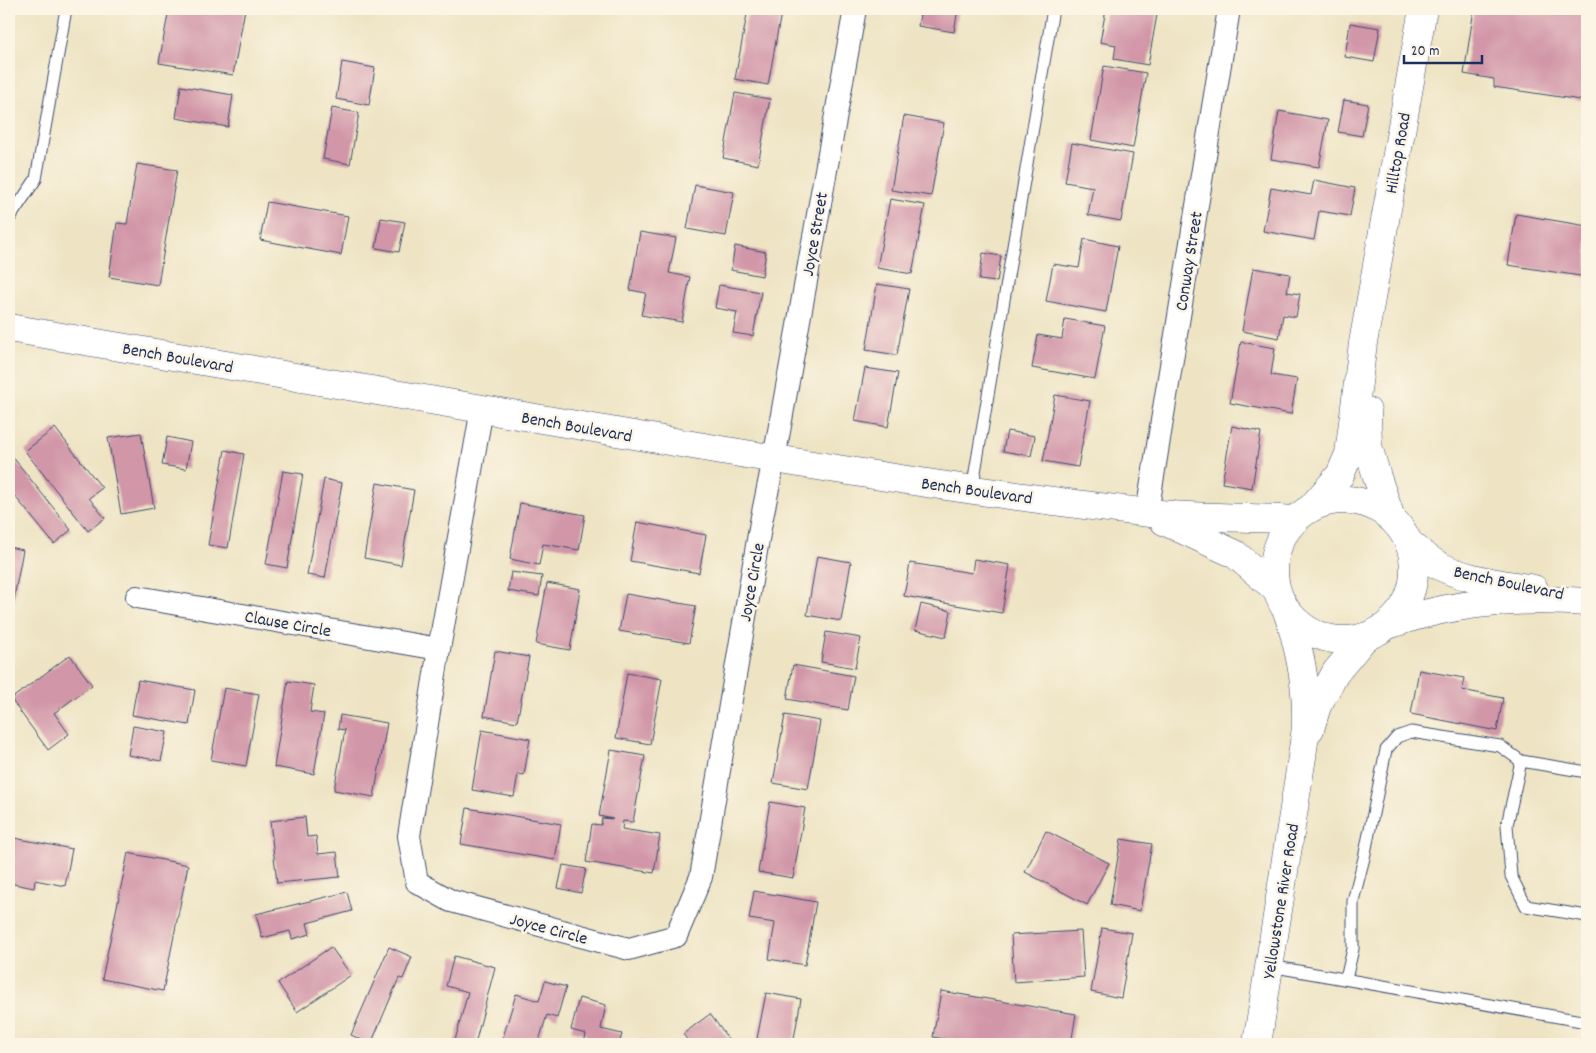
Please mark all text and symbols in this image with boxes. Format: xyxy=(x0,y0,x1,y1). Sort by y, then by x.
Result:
scale bar xyxy=(1404,32,1481,64)
text: 20 m xyxy=(1411,41,1439,63)
street label: Hilltop Road xyxy=(1380,111,1419,196)
street label: Joyce Street xyxy=(797,190,836,278)
street label: Conway Street xyxy=(1170,209,1211,313)
street label: Bench Boulevard xyxy=(120,337,235,381)
street label: Bench Boulevard xyxy=(519,406,634,450)
street label: Bench Boulevard xyxy=(919,472,1034,513)
street label: Joyce Circle xyxy=(734,541,773,624)
street label: Bench Boulevard xyxy=(1451,561,1566,608)
street label: Clause Circle xyxy=(242,606,333,645)
street label: Yellowstone River Road xyxy=(1258,822,1307,981)
street label: Joyce Circle xyxy=(507,908,590,953)

